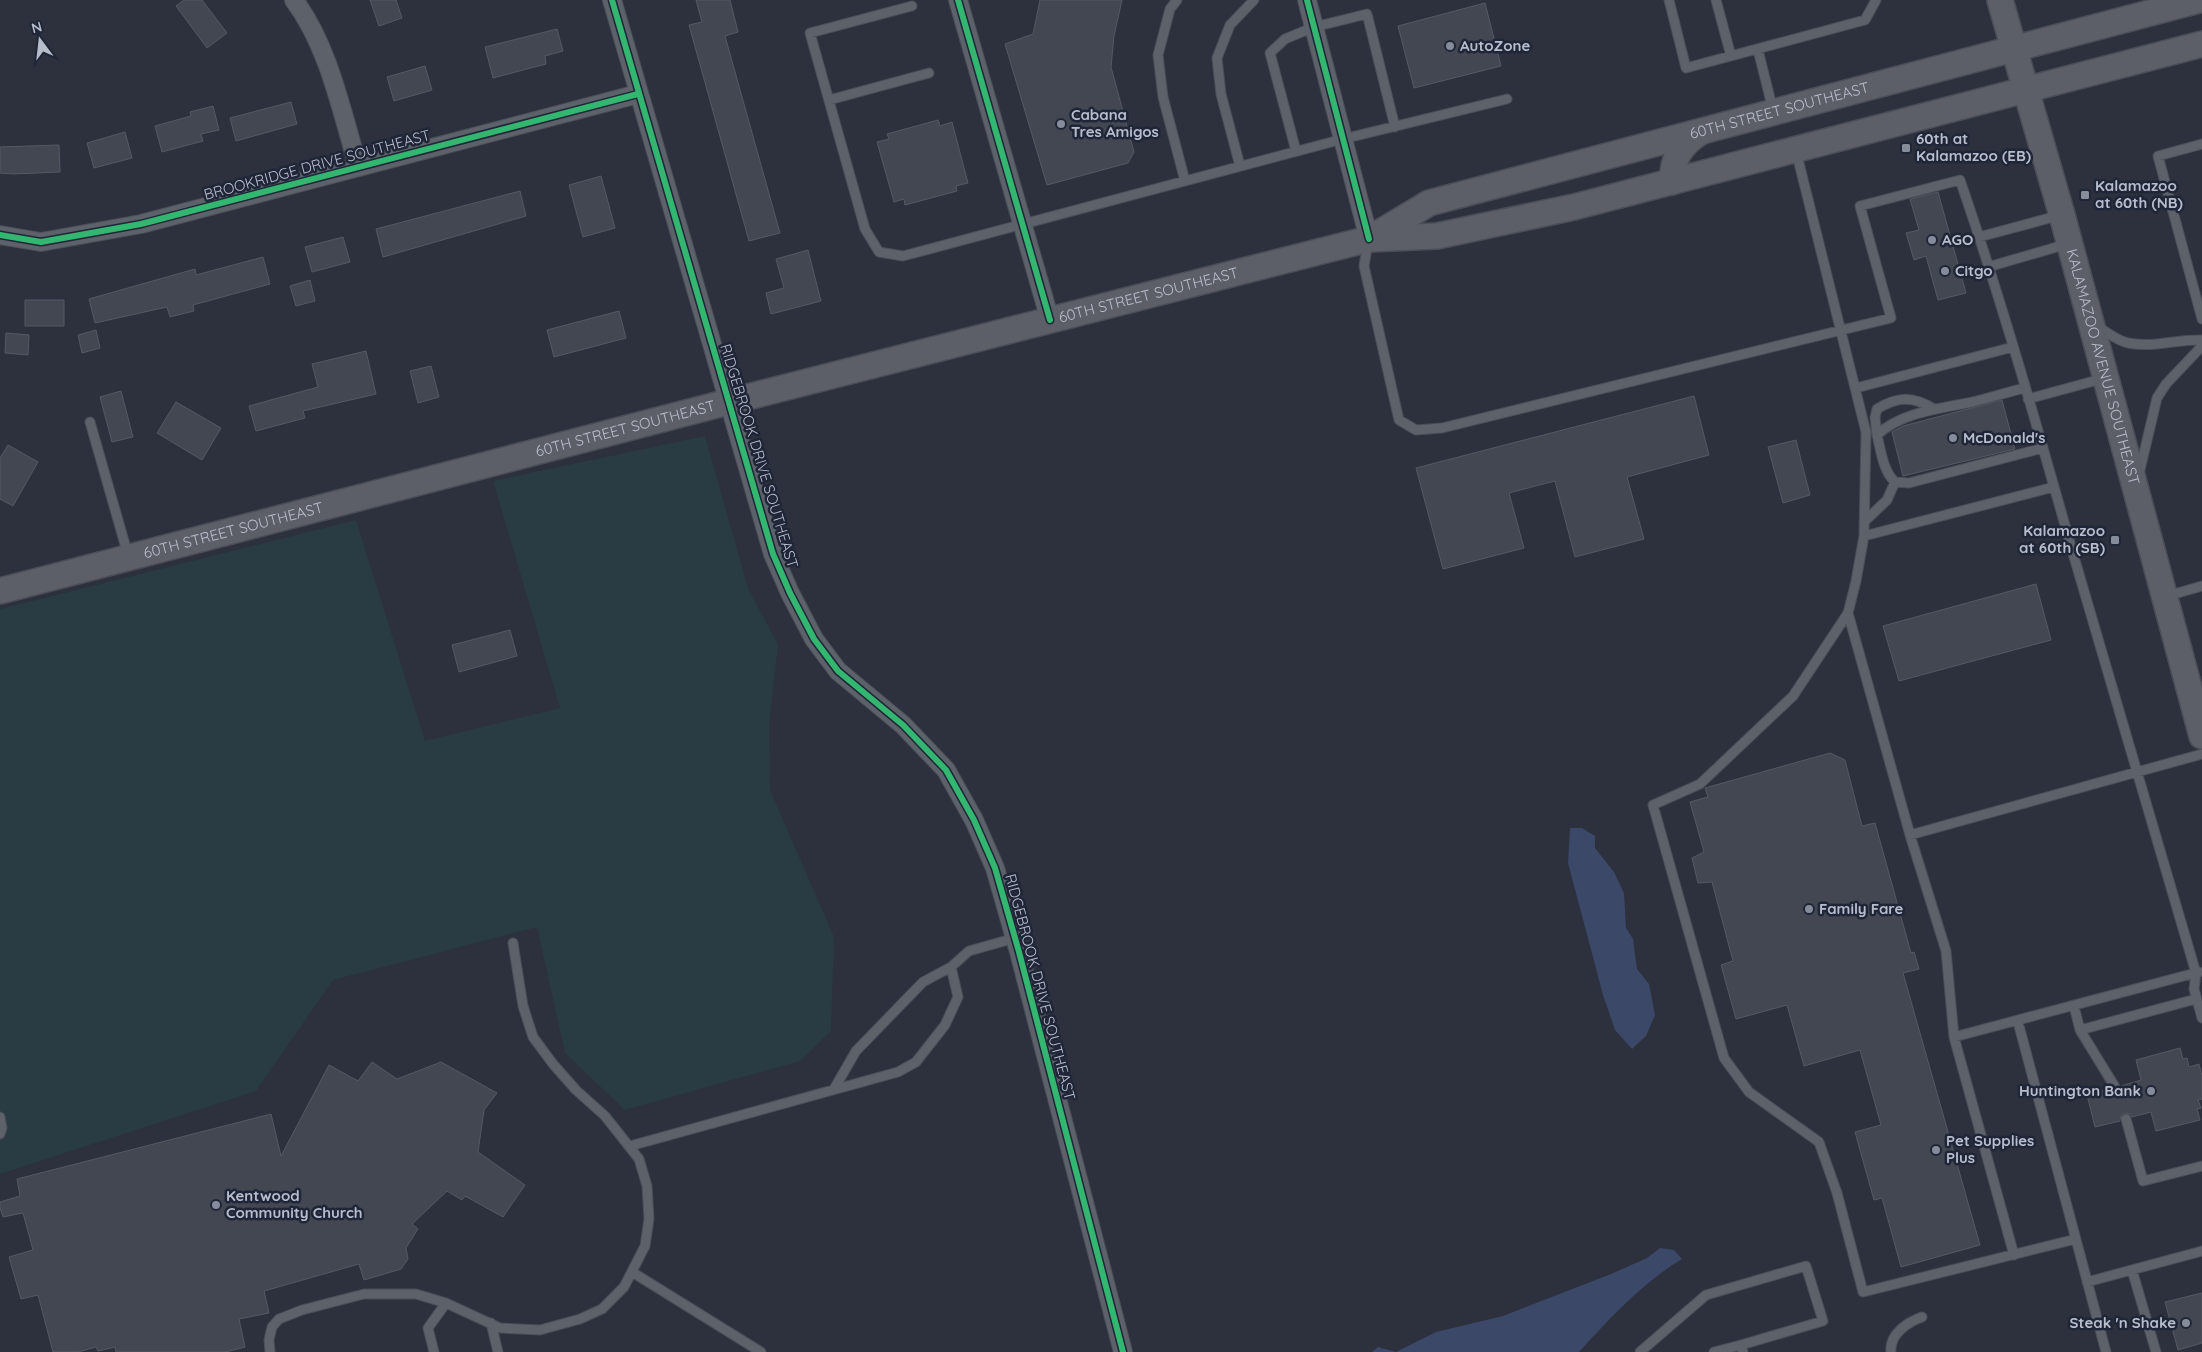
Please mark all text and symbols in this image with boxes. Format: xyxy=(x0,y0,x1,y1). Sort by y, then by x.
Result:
north arrow xyxy=(15,15,65,65)
text: N xyxy=(29,17,44,37)
place label: AutoZone xyxy=(1460,36,1530,55)
marker: AutoZone xyxy=(1444,40,1456,52)
street label: 60TH STREET SOUTHEAST xyxy=(1687,77,1871,143)
place label: Cabana Tres Amigos xyxy=(1071,105,1159,141)
marker: Cabana Tres Amigos xyxy=(1055,118,1067,130)
street label: BROOKRIDGE DRIVE SOUTHEAST xyxy=(202,125,432,204)
place label: 60th at Kalamazoo (EB) xyxy=(1916,129,2031,165)
marker: 60th at Kalamazoo (EB) xyxy=(1900,142,1912,154)
place label: Kalamazoo at 60th (NB) xyxy=(2095,176,2183,212)
marker: Kalamazoo at 60th (NB) xyxy=(2079,189,2091,201)
place label: AGO xyxy=(1942,230,1973,249)
marker: AGO xyxy=(1926,234,1938,246)
street label: KALAMAZOO AVENUE SOUTHEAST xyxy=(2062,247,2144,487)
place label: Citgo xyxy=(1955,261,1993,280)
street label: 60TH STREET SOUTHEAST xyxy=(1056,263,1240,327)
marker: Citgo xyxy=(1939,265,1951,277)
street label: RIDGEBROOK DRIVE SOUTHEAST xyxy=(716,341,803,570)
street label: 60TH STREET SOUTHEAST xyxy=(533,396,717,461)
place label: McDonald's xyxy=(1963,428,2045,447)
marker: McDonald's xyxy=(1947,432,1959,444)
street label: 60TH STREET SOUTHEAST xyxy=(141,498,325,562)
place label: Kalamazoo at 60th (SB) xyxy=(2019,521,2105,557)
marker: Kalamazoo at 60th (SB) xyxy=(2109,534,2121,546)
street label: RIDGEBROOK DRIVE SOUTHEAST xyxy=(1001,872,1080,1102)
place label: Family Fare xyxy=(1819,899,1903,918)
marker: Family Fare xyxy=(1803,903,1815,915)
place label: Huntington Bank xyxy=(2019,1081,2141,1100)
marker: Huntington Bank xyxy=(2145,1085,2157,1097)
place label: Pet Supplies Plus xyxy=(1946,1131,2034,1167)
marker: Pet Supplies Plus xyxy=(1930,1144,1942,1156)
place label: Kentwood Community Church xyxy=(226,1186,363,1222)
marker: Kentwood Community Church xyxy=(210,1199,222,1211)
place label: Steak 'n Shake xyxy=(2069,1313,2176,1332)
marker: Steak 'n Shake xyxy=(2180,1317,2192,1329)

